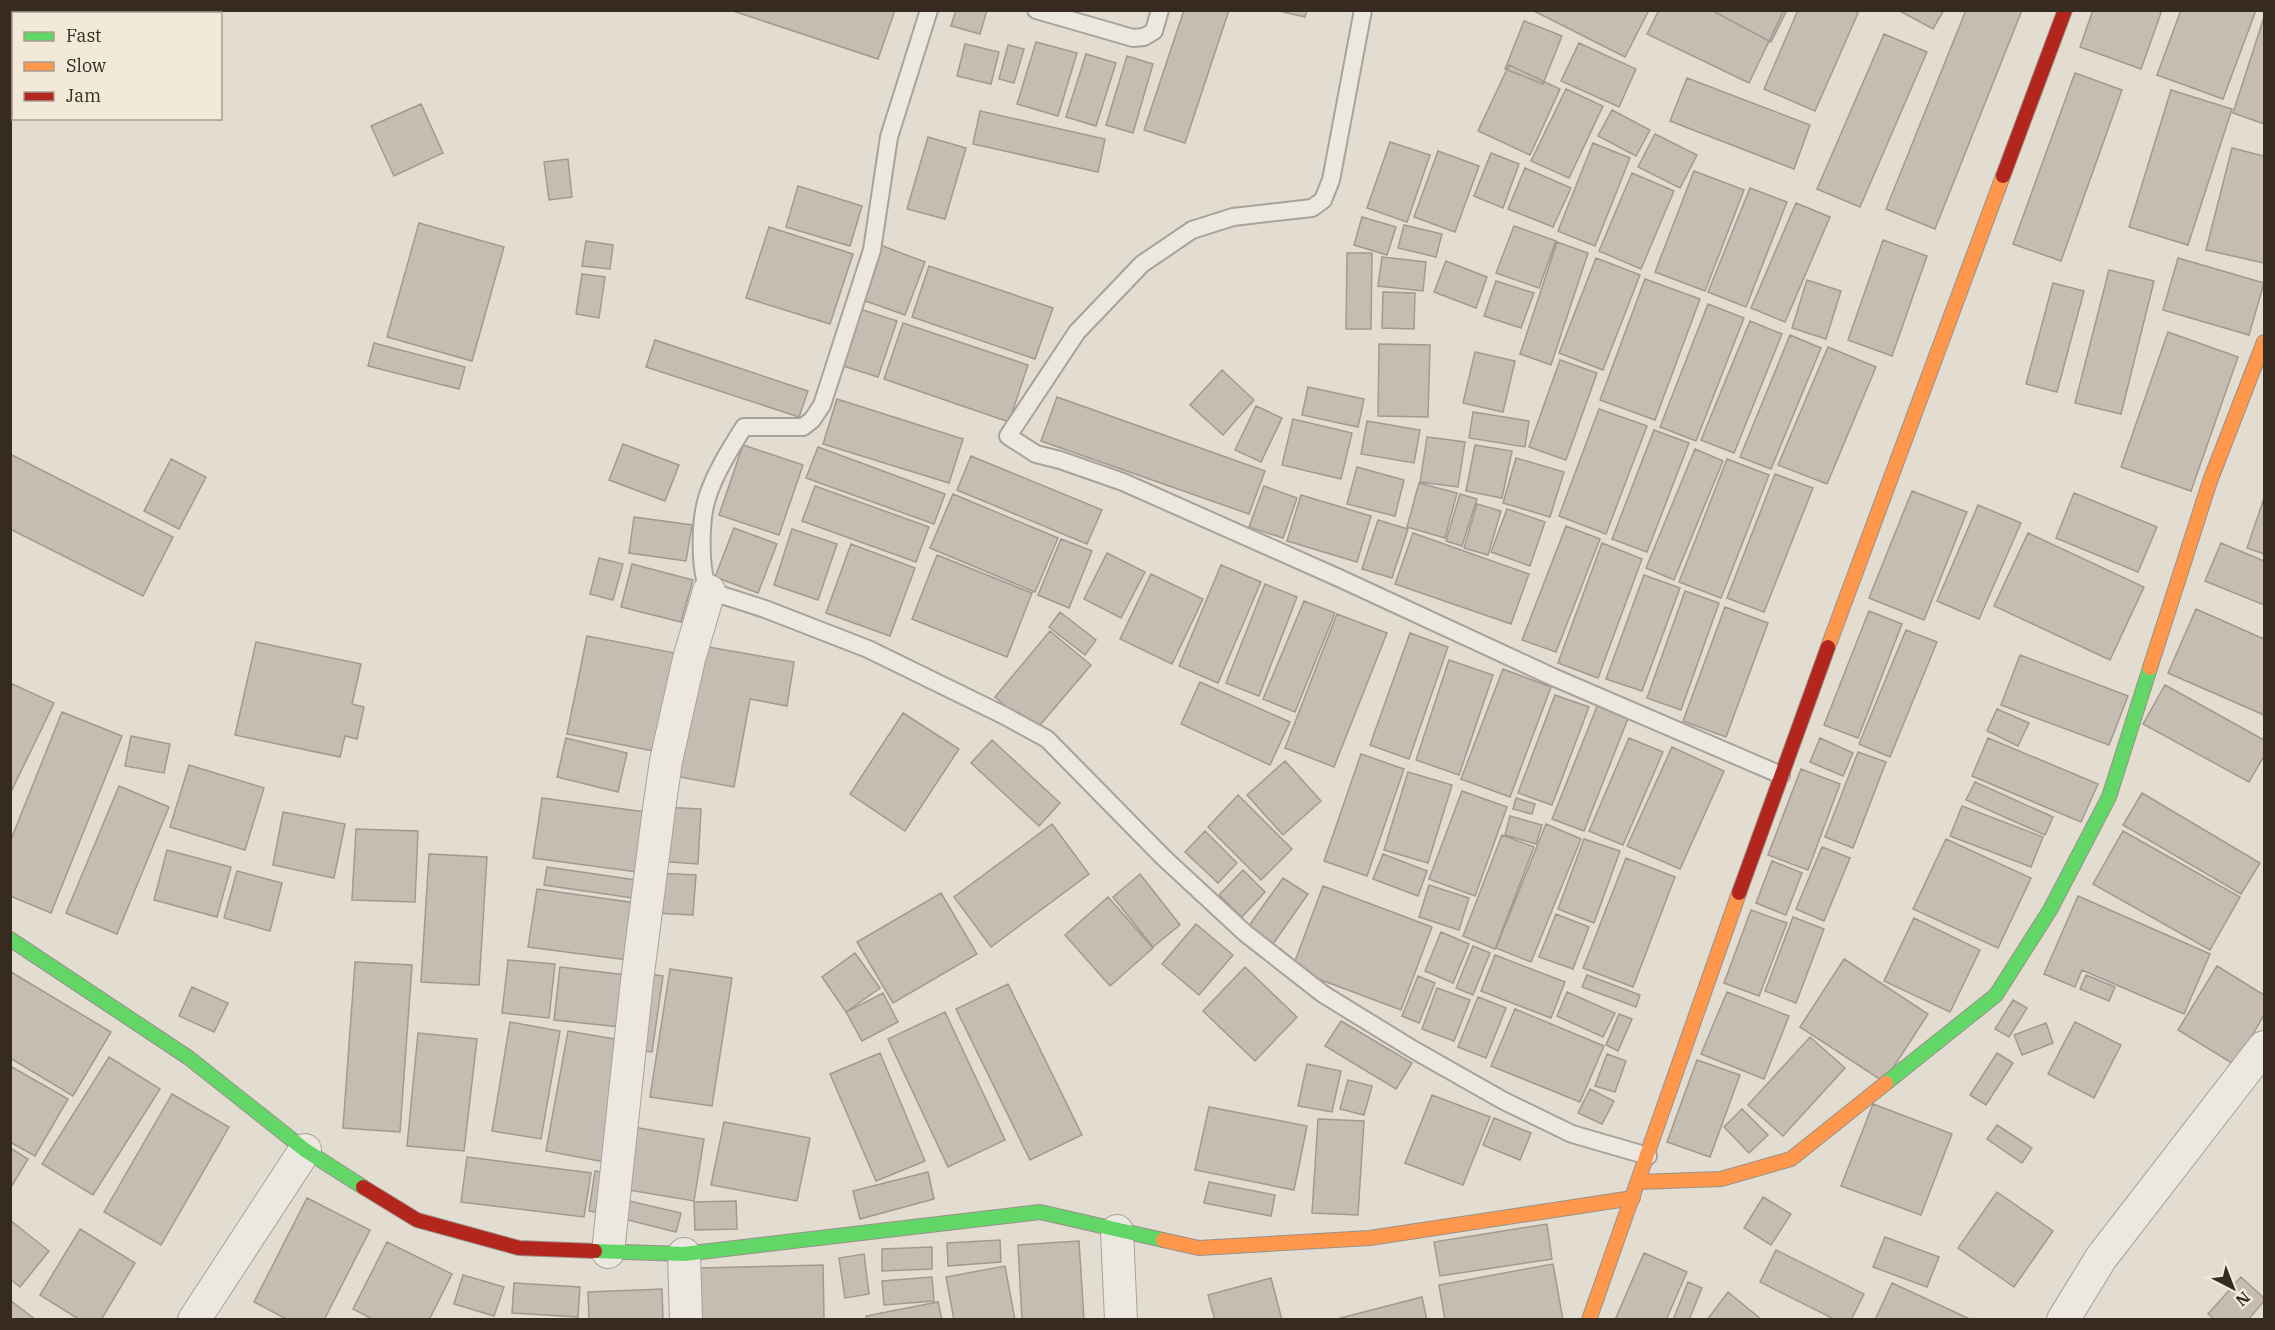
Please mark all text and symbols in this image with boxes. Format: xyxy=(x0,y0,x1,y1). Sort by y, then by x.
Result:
legend xyxy=(12,12,222,120)
text: Fast xyxy=(66,24,101,47)
text: Slow xyxy=(66,54,106,77)
text: Jam xyxy=(66,84,101,107)
north arrow xyxy=(2203,1258,2263,1318)
text: N xyxy=(2232,1287,2254,1311)

